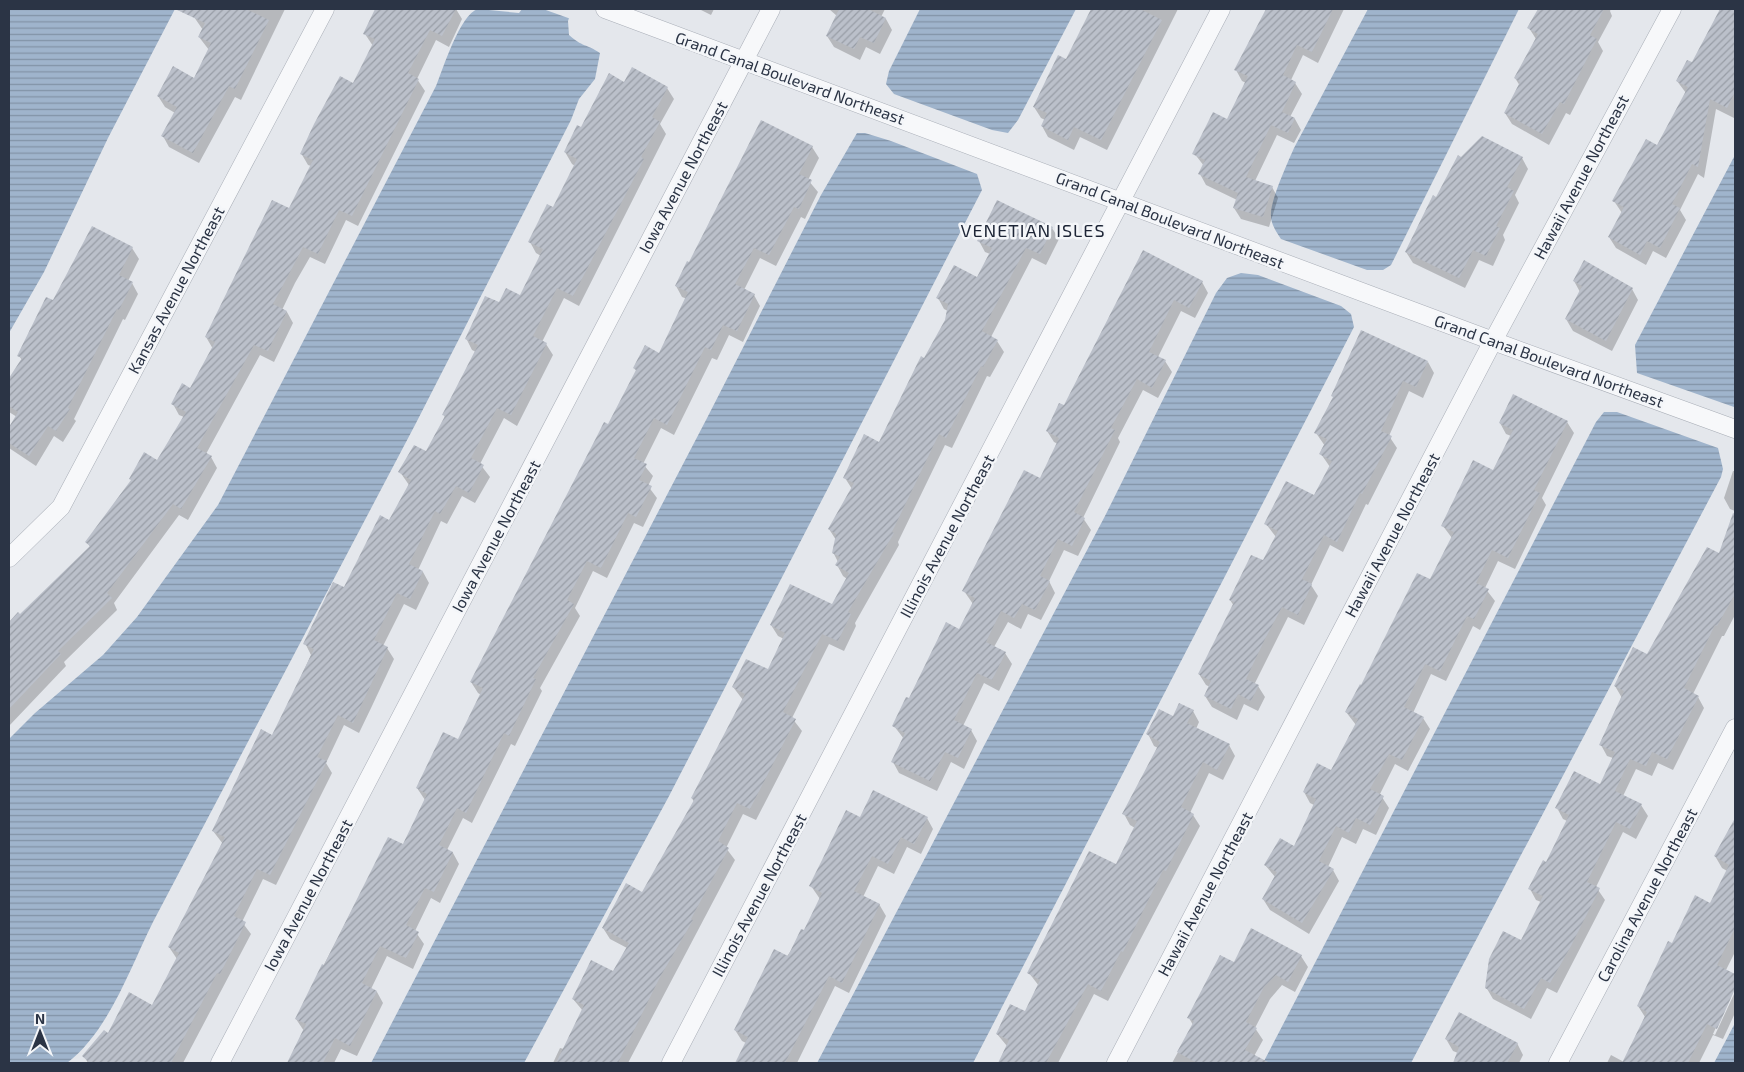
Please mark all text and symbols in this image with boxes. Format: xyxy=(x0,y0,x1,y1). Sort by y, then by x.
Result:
street label: Grand Canal Boulevard Northeast xyxy=(673,27,907,128)
street label: Hawaii Avenue Northeast xyxy=(1529,91,1632,262)
street label: Iowa Avenue Northeast xyxy=(634,98,731,256)
street label: Grand Canal Boulevard Northeast xyxy=(1054,167,1287,272)
street label: Kansas Avenue Northeast xyxy=(123,203,228,377)
district label: VENETIAN ISLES xyxy=(960,219,1106,241)
street label: Grand Canal Boulevard Northeast xyxy=(1432,310,1666,411)
street label: Hawaii Avenue Northeast xyxy=(1340,449,1443,620)
street label: Illinois Avenue Northeast xyxy=(895,451,998,621)
street label: Iowa Avenue Northeast xyxy=(447,457,544,615)
street label: Carolina Avenue Northeast xyxy=(1593,805,1701,985)
street label: Hawaii Avenue Northeast xyxy=(1153,808,1256,979)
street label: Illinois Avenue Northeast xyxy=(707,810,810,980)
street label: Iowa Avenue Northeast xyxy=(259,816,356,974)
north arrow xyxy=(15,1007,65,1057)
text: N xyxy=(35,1010,45,1027)

